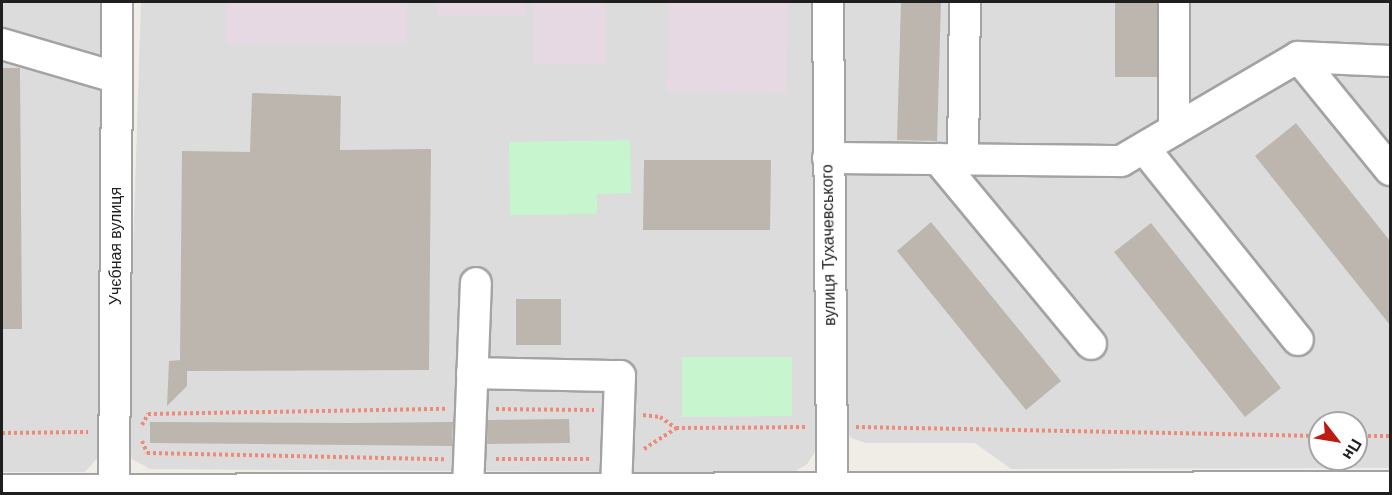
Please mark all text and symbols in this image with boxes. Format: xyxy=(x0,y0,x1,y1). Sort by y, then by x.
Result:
street label: вулиця Тухачевського xyxy=(818,164,840,326)
street label: Учєбная вулиця xyxy=(106,187,126,305)
north arrow xyxy=(1308,411,1368,471)
text: Пн xyxy=(1338,435,1367,464)

